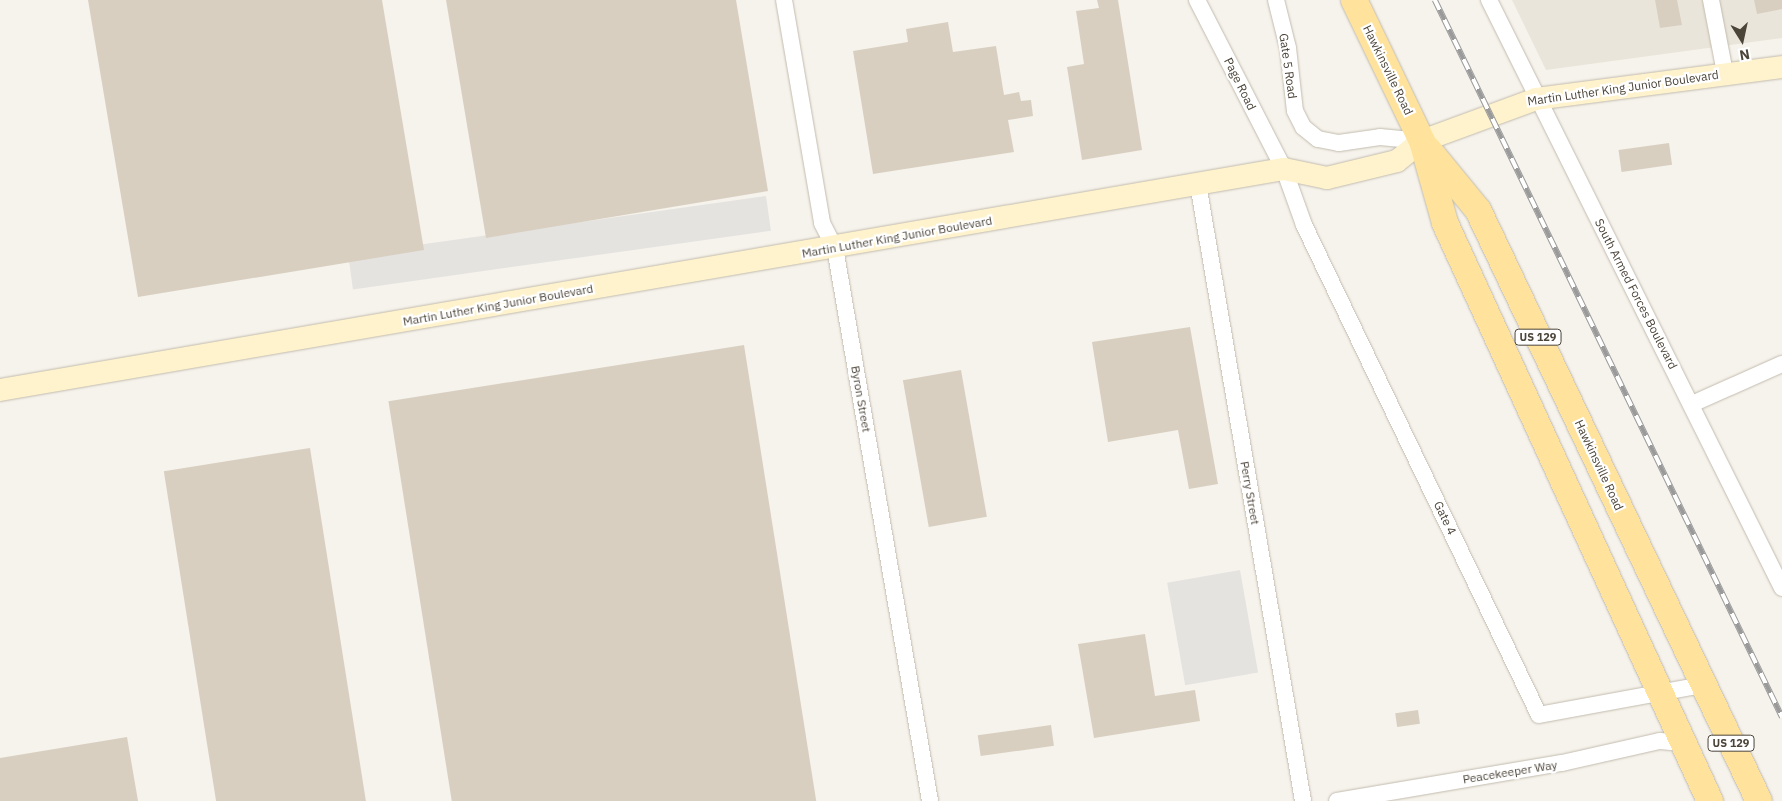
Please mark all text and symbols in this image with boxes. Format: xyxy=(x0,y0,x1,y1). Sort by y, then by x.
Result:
north arrow xyxy=(1717,15,1767,65)
street label: Hawkinsville Road xyxy=(1360,23,1416,117)
street label: Gate 5 Road xyxy=(1276,32,1300,100)
text: N xyxy=(1738,45,1751,65)
street label: Page Road xyxy=(1221,55,1259,113)
street label: Martin Luther King Junior Boulevard xyxy=(1526,67,1720,109)
street label: Martin Luther King Junior Boulevard xyxy=(801,213,993,261)
street label: South Armed Forces Boulevard xyxy=(1592,216,1680,372)
street label: Martin Luther King Junior Boulevard xyxy=(402,281,594,329)
road number: US 129 xyxy=(1514,328,1562,346)
street label: Byron Street xyxy=(848,365,874,433)
street label: Hawkinsville Road xyxy=(1572,417,1626,513)
street label: Perry Street xyxy=(1237,460,1263,526)
street label: Gate 4 xyxy=(1431,499,1459,537)
road number: US 129 xyxy=(1707,734,1755,751)
street label: Peacekeeper Way xyxy=(1462,757,1558,787)

